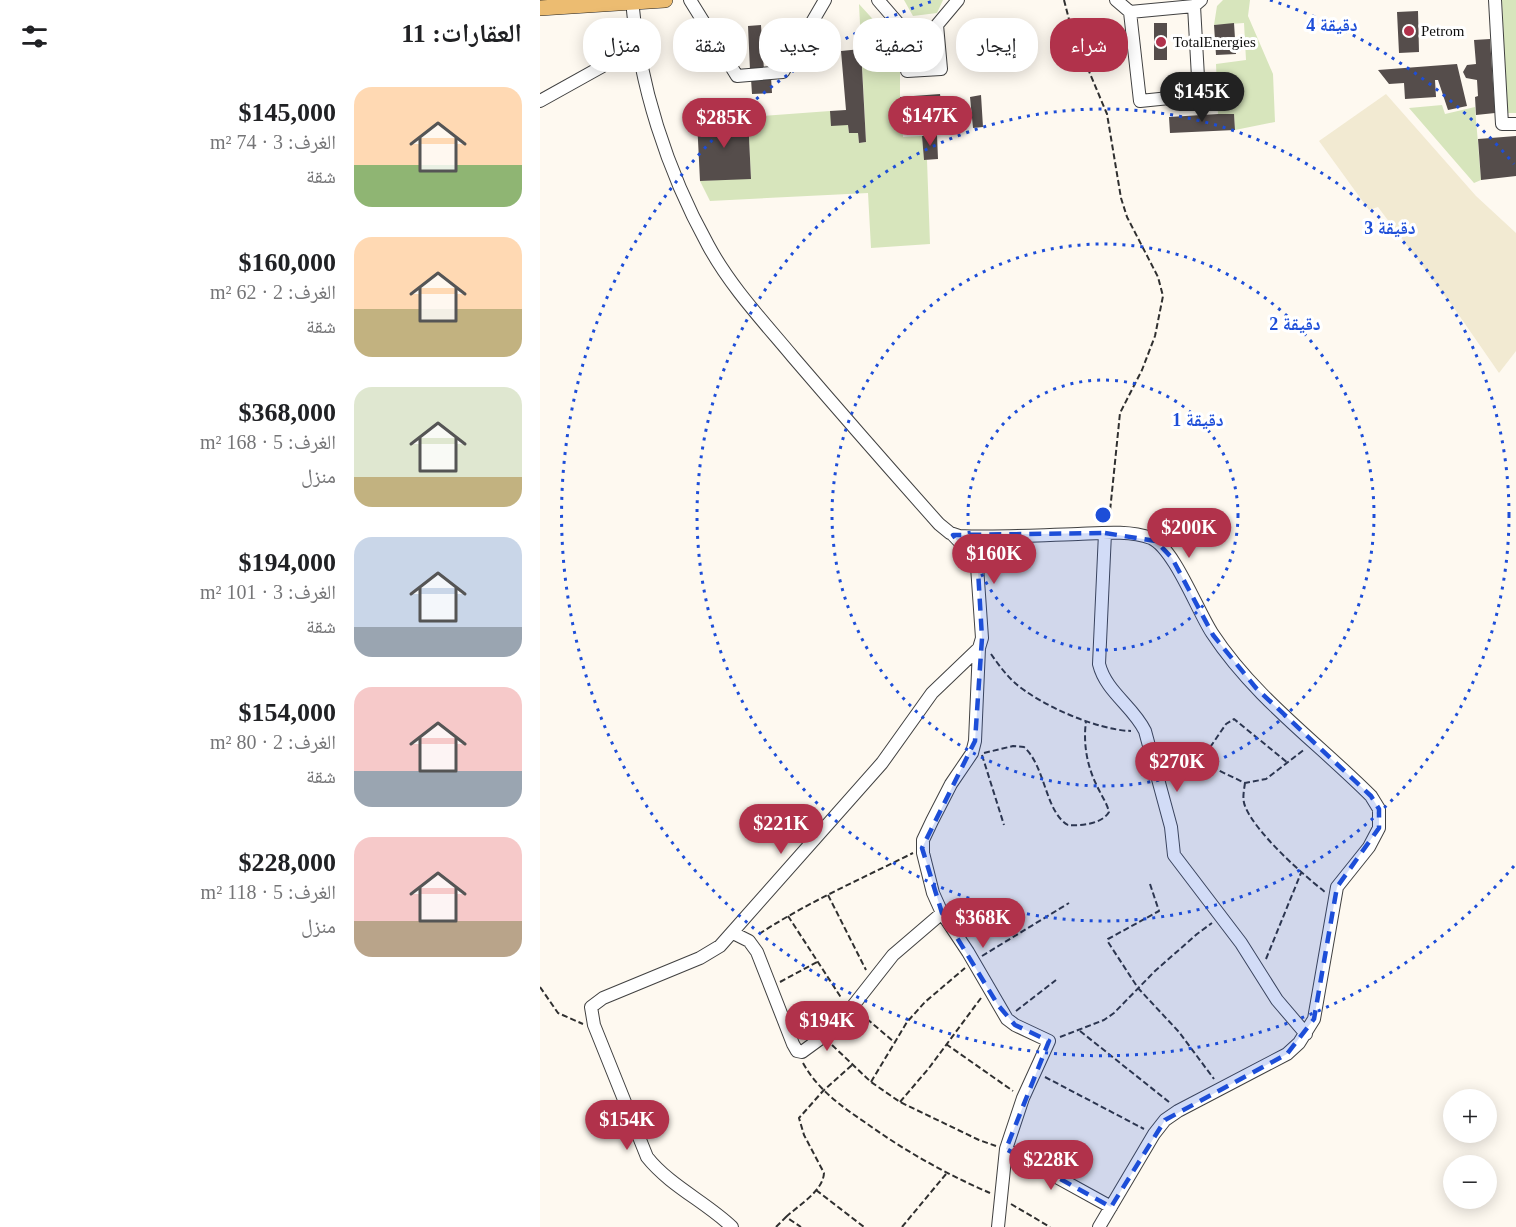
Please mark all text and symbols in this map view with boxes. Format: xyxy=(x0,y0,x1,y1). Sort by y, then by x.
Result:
text: 4 دقيقة xyxy=(1306,15,1358,35)
chip: منزل xyxy=(583,18,661,72)
chip: شقة xyxy=(673,18,747,72)
chip: جديد xyxy=(759,18,841,72)
chip: تصفية xyxy=(853,18,944,72)
chip: إيجار xyxy=(956,18,1038,72)
chip: شراء xyxy=(1050,18,1128,72)
text: العقارات: 11 xyxy=(401,19,522,48)
icon: filters xyxy=(18,20,51,53)
place label: Petrom xyxy=(1421,23,1465,39)
marker: Petrom xyxy=(1402,24,1416,38)
place label: TotalEnergies xyxy=(1173,34,1256,50)
marker: TotalEnergies xyxy=(1154,35,1168,49)
pin: $145K xyxy=(1160,72,1244,123)
text: $145K xyxy=(1174,80,1230,102)
pin: $147K xyxy=(888,96,972,147)
text: $145,000 xyxy=(239,98,336,127)
pin: $285K xyxy=(682,98,766,149)
text: $147K xyxy=(902,104,958,126)
text: $285K xyxy=(696,106,752,128)
icon: home xyxy=(402,111,474,183)
text: الغرف: 3 · 74 m² xyxy=(210,131,336,153)
text: شقة xyxy=(306,165,336,187)
text: 3 دقيقة xyxy=(1364,218,1416,238)
text: $160,000 xyxy=(239,248,336,277)
icon: home xyxy=(402,261,474,333)
text: الغرف: 2 · 62 m² xyxy=(210,281,336,303)
text: 2 دقيقة xyxy=(1269,314,1321,334)
text: شقة xyxy=(306,315,336,337)
text: $368,000 xyxy=(239,398,336,427)
text: 1 دقيقة xyxy=(1172,410,1224,430)
icon: home xyxy=(402,411,474,483)
text: الغرف: 5 · 168 m² xyxy=(200,431,336,453)
text: منزل xyxy=(301,465,336,487)
centre of rings xyxy=(1093,505,1113,525)
pin: $200K xyxy=(1147,508,1231,559)
text: $200K xyxy=(1161,516,1217,538)
pin: $160K xyxy=(952,534,1036,585)
text: $160K xyxy=(966,542,1022,564)
text: $194,000 xyxy=(239,548,336,577)
icon: home xyxy=(402,561,474,633)
text: الغرف: 3 · 101 m² xyxy=(200,581,336,603)
text: شقة xyxy=(306,615,336,637)
text: $154,000 xyxy=(239,698,336,727)
icon: home xyxy=(402,711,474,783)
text: الغرف: 2 · 80 m² xyxy=(210,731,336,753)
pin: $270K xyxy=(1135,742,1219,793)
text: $270K xyxy=(1149,750,1205,772)
text: شقة xyxy=(306,765,336,787)
pin: $221K xyxy=(739,804,823,855)
text: $221K xyxy=(753,812,809,834)
text: $228,000 xyxy=(239,848,336,877)
icon: home xyxy=(402,861,474,933)
text: الغرف: 5 · 118 m² xyxy=(201,881,336,903)
pin: $368K xyxy=(941,898,1025,949)
text: $368K xyxy=(955,906,1011,928)
text: منزل xyxy=(301,915,336,937)
pin: $194K xyxy=(785,1001,869,1052)
text: $194K xyxy=(799,1009,855,1031)
map controls xyxy=(1443,1089,1497,1209)
button: + xyxy=(1443,1089,1497,1143)
pin: $154K xyxy=(585,1100,669,1151)
text: $154K xyxy=(599,1108,655,1130)
pin: $228K xyxy=(1009,1140,1093,1191)
text: $228K xyxy=(1023,1148,1079,1170)
button: − xyxy=(1443,1155,1497,1209)

